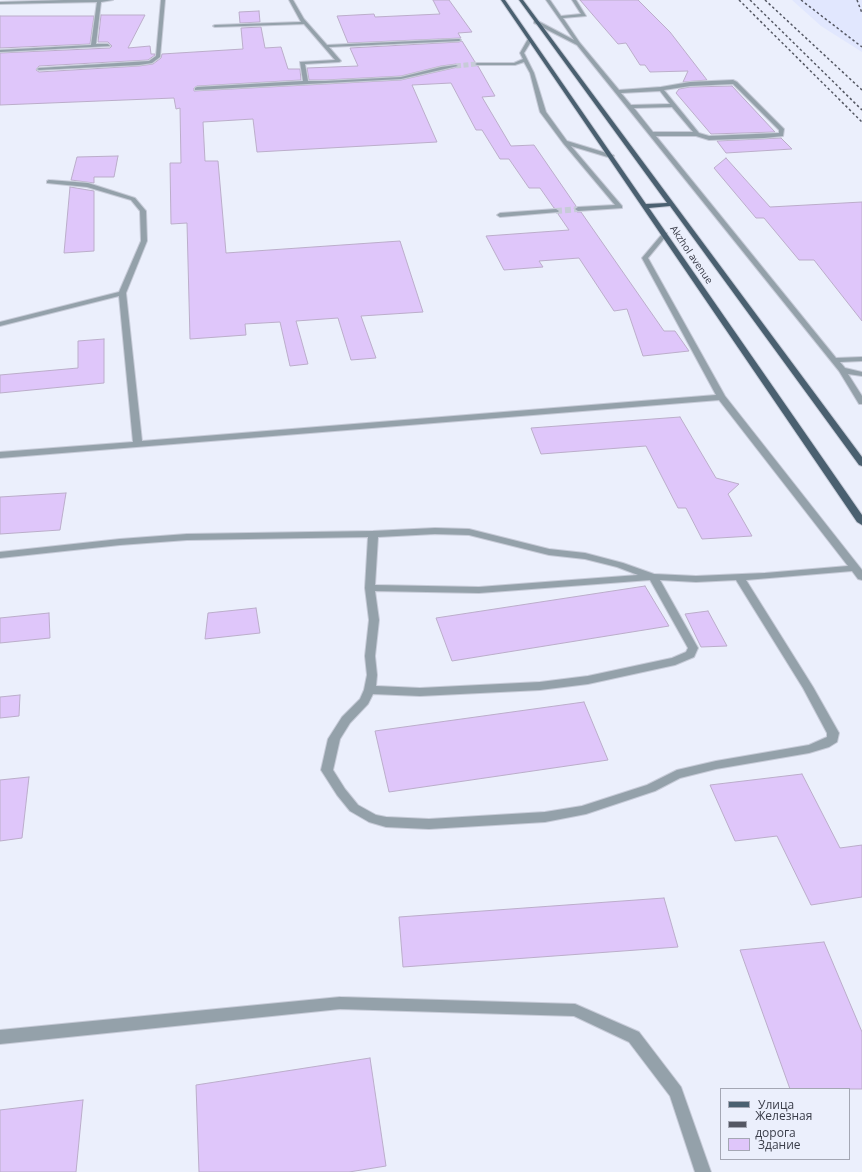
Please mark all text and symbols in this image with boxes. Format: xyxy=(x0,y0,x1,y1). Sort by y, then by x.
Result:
street label: Akzhol avenue xyxy=(667,224,715,286)
legend xyxy=(720,1088,850,1160)
text: Улица xyxy=(758,1096,794,1113)
text: Железная дорога xyxy=(755,1107,812,1141)
text: Здание xyxy=(758,1136,801,1153)

